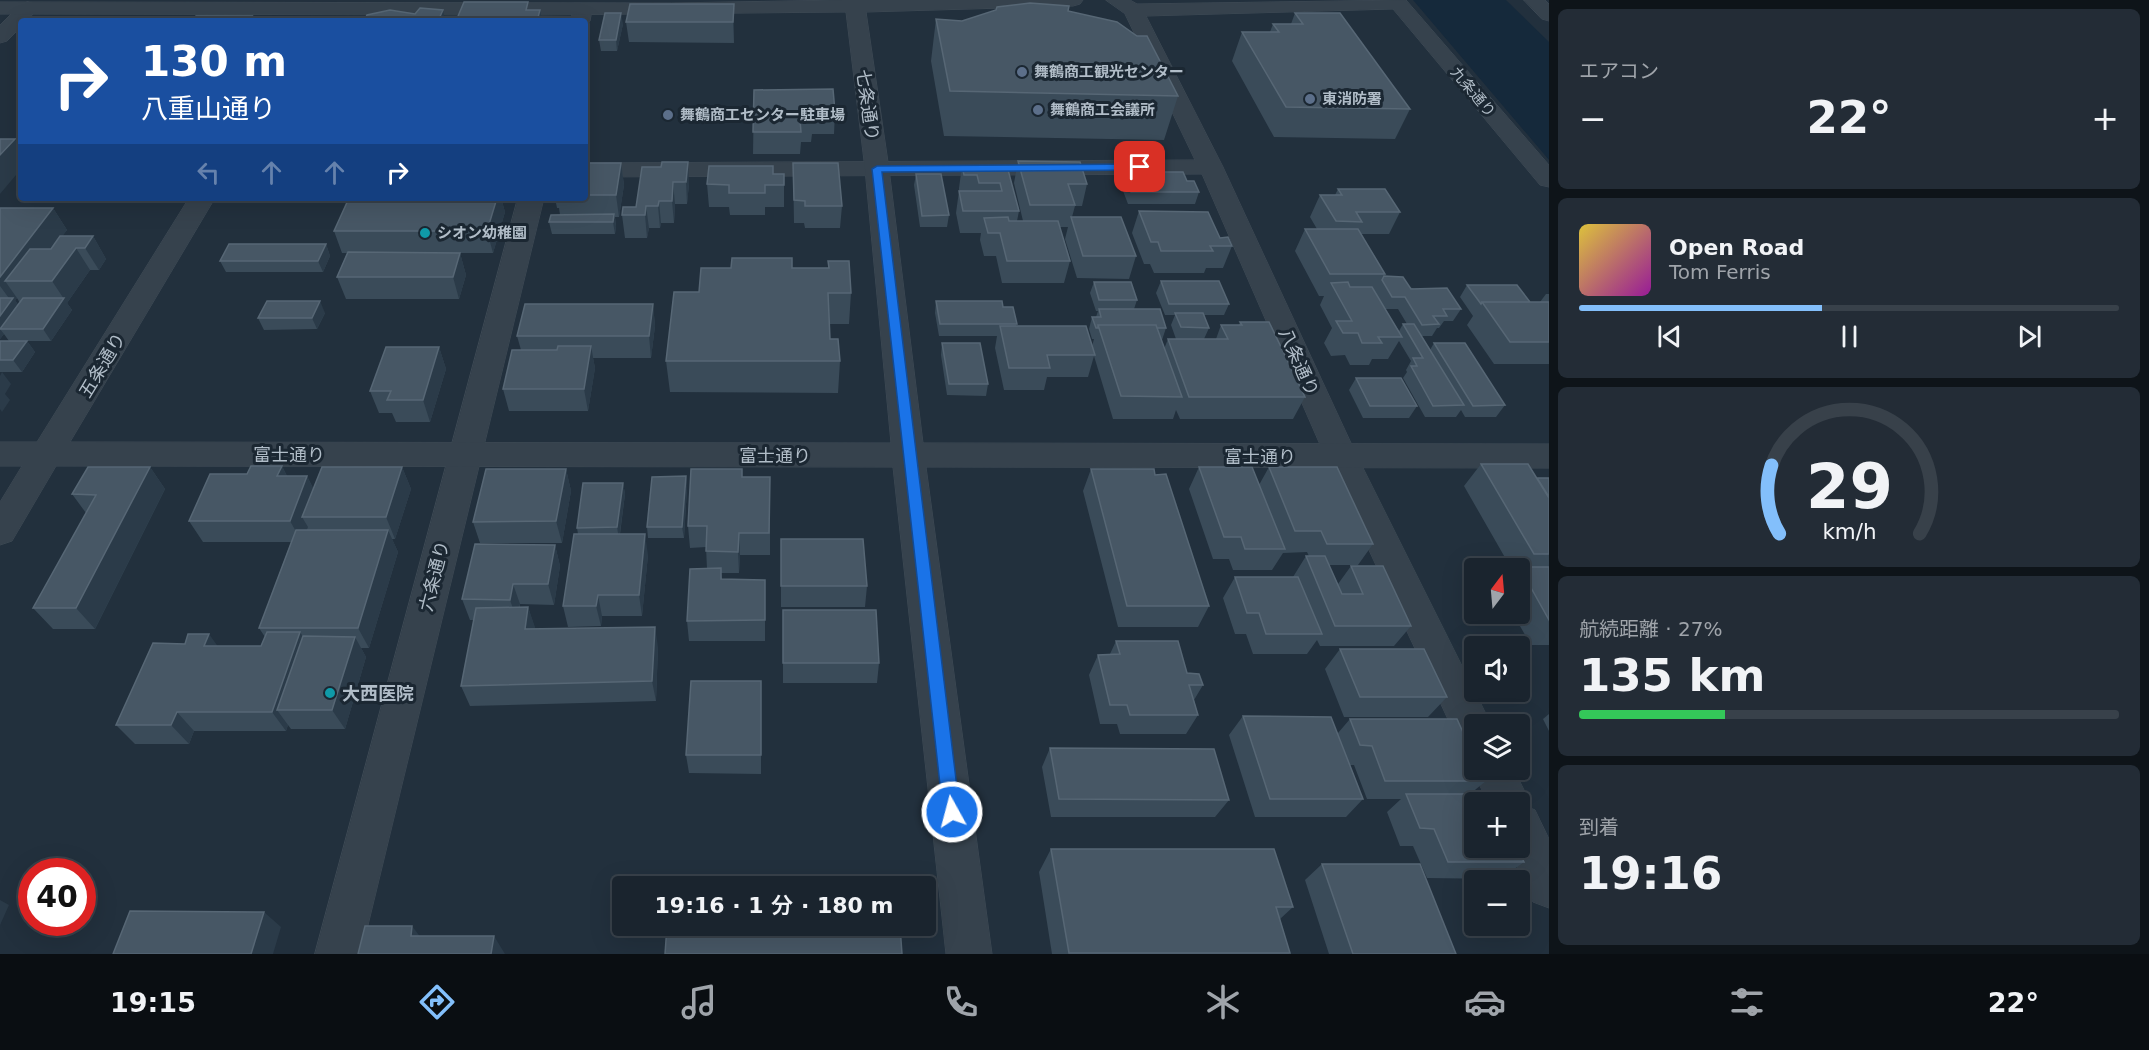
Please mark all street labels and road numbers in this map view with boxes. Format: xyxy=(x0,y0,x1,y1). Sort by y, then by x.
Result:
street label: 九条通り xyxy=(1447,63,1499,121)
street label: 七条通り xyxy=(853,68,883,142)
street label: 八条通り xyxy=(1275,325,1323,399)
street label: 五条通り xyxy=(74,329,130,401)
street label: 富士通り xyxy=(253,444,325,465)
street label: 富士通り xyxy=(739,445,811,466)
street label: 富士通り xyxy=(1224,446,1296,467)
street label: 六条通り xyxy=(415,539,453,613)

